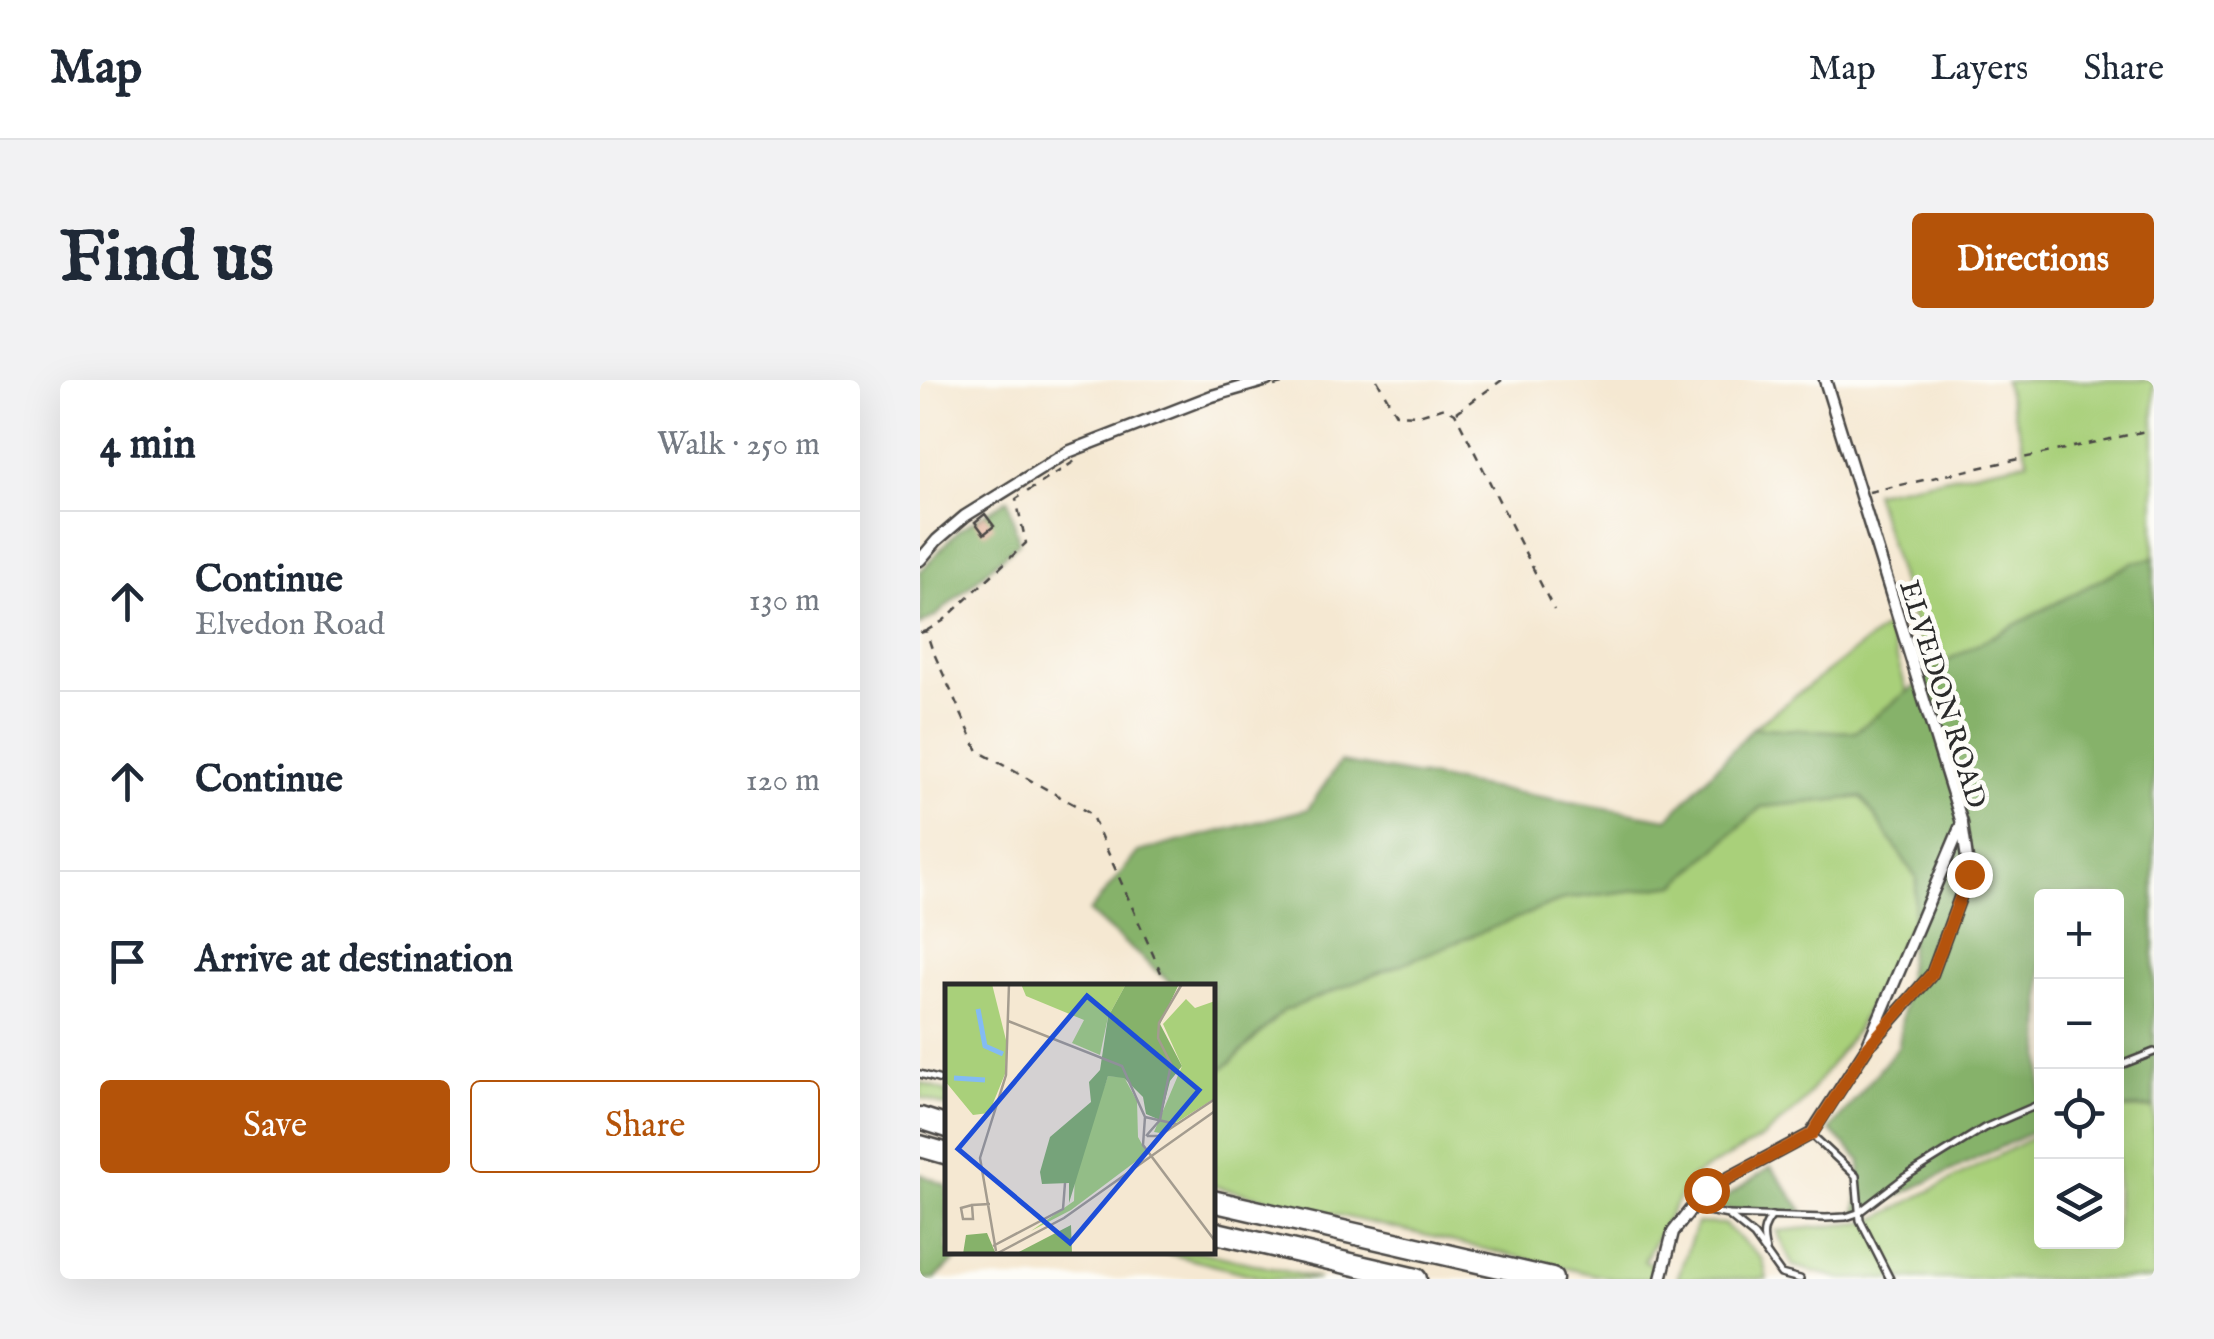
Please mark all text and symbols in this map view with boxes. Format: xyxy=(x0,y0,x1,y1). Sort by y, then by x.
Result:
text: Map xyxy=(50,39,142,99)
text: Map xyxy=(1809,47,1876,92)
text: Layers xyxy=(1931,47,2028,92)
text: Share xyxy=(2083,47,2164,92)
button: Directions xyxy=(1912,213,2154,308)
text: Find us xyxy=(60,216,274,304)
text: 4 min xyxy=(100,419,196,472)
text: Walk · 250 m xyxy=(657,425,820,466)
text: Continue xyxy=(195,557,343,605)
icon: ahead xyxy=(100,574,155,629)
street label: ELVEDON ROAD xyxy=(1890,576,1993,813)
text: 130 m xyxy=(749,581,820,622)
text: Elvedon Road xyxy=(195,605,385,646)
icon: ahead xyxy=(100,754,155,809)
text: Continue xyxy=(195,757,343,805)
text: 120 m xyxy=(746,761,820,802)
route end xyxy=(1947,852,1993,898)
map controls xyxy=(2034,889,2124,1249)
button: + xyxy=(2034,889,2124,979)
icon: arrive xyxy=(100,934,155,989)
text: Arrive at destination xyxy=(195,937,513,985)
button: − xyxy=(2034,979,2124,1069)
inset map xyxy=(945,984,1215,1254)
button: locate xyxy=(2034,1069,2124,1159)
button: Save xyxy=(100,1080,450,1173)
button: Share xyxy=(470,1080,820,1173)
button: layers xyxy=(2034,1159,2124,1249)
route start xyxy=(1684,1168,1730,1214)

